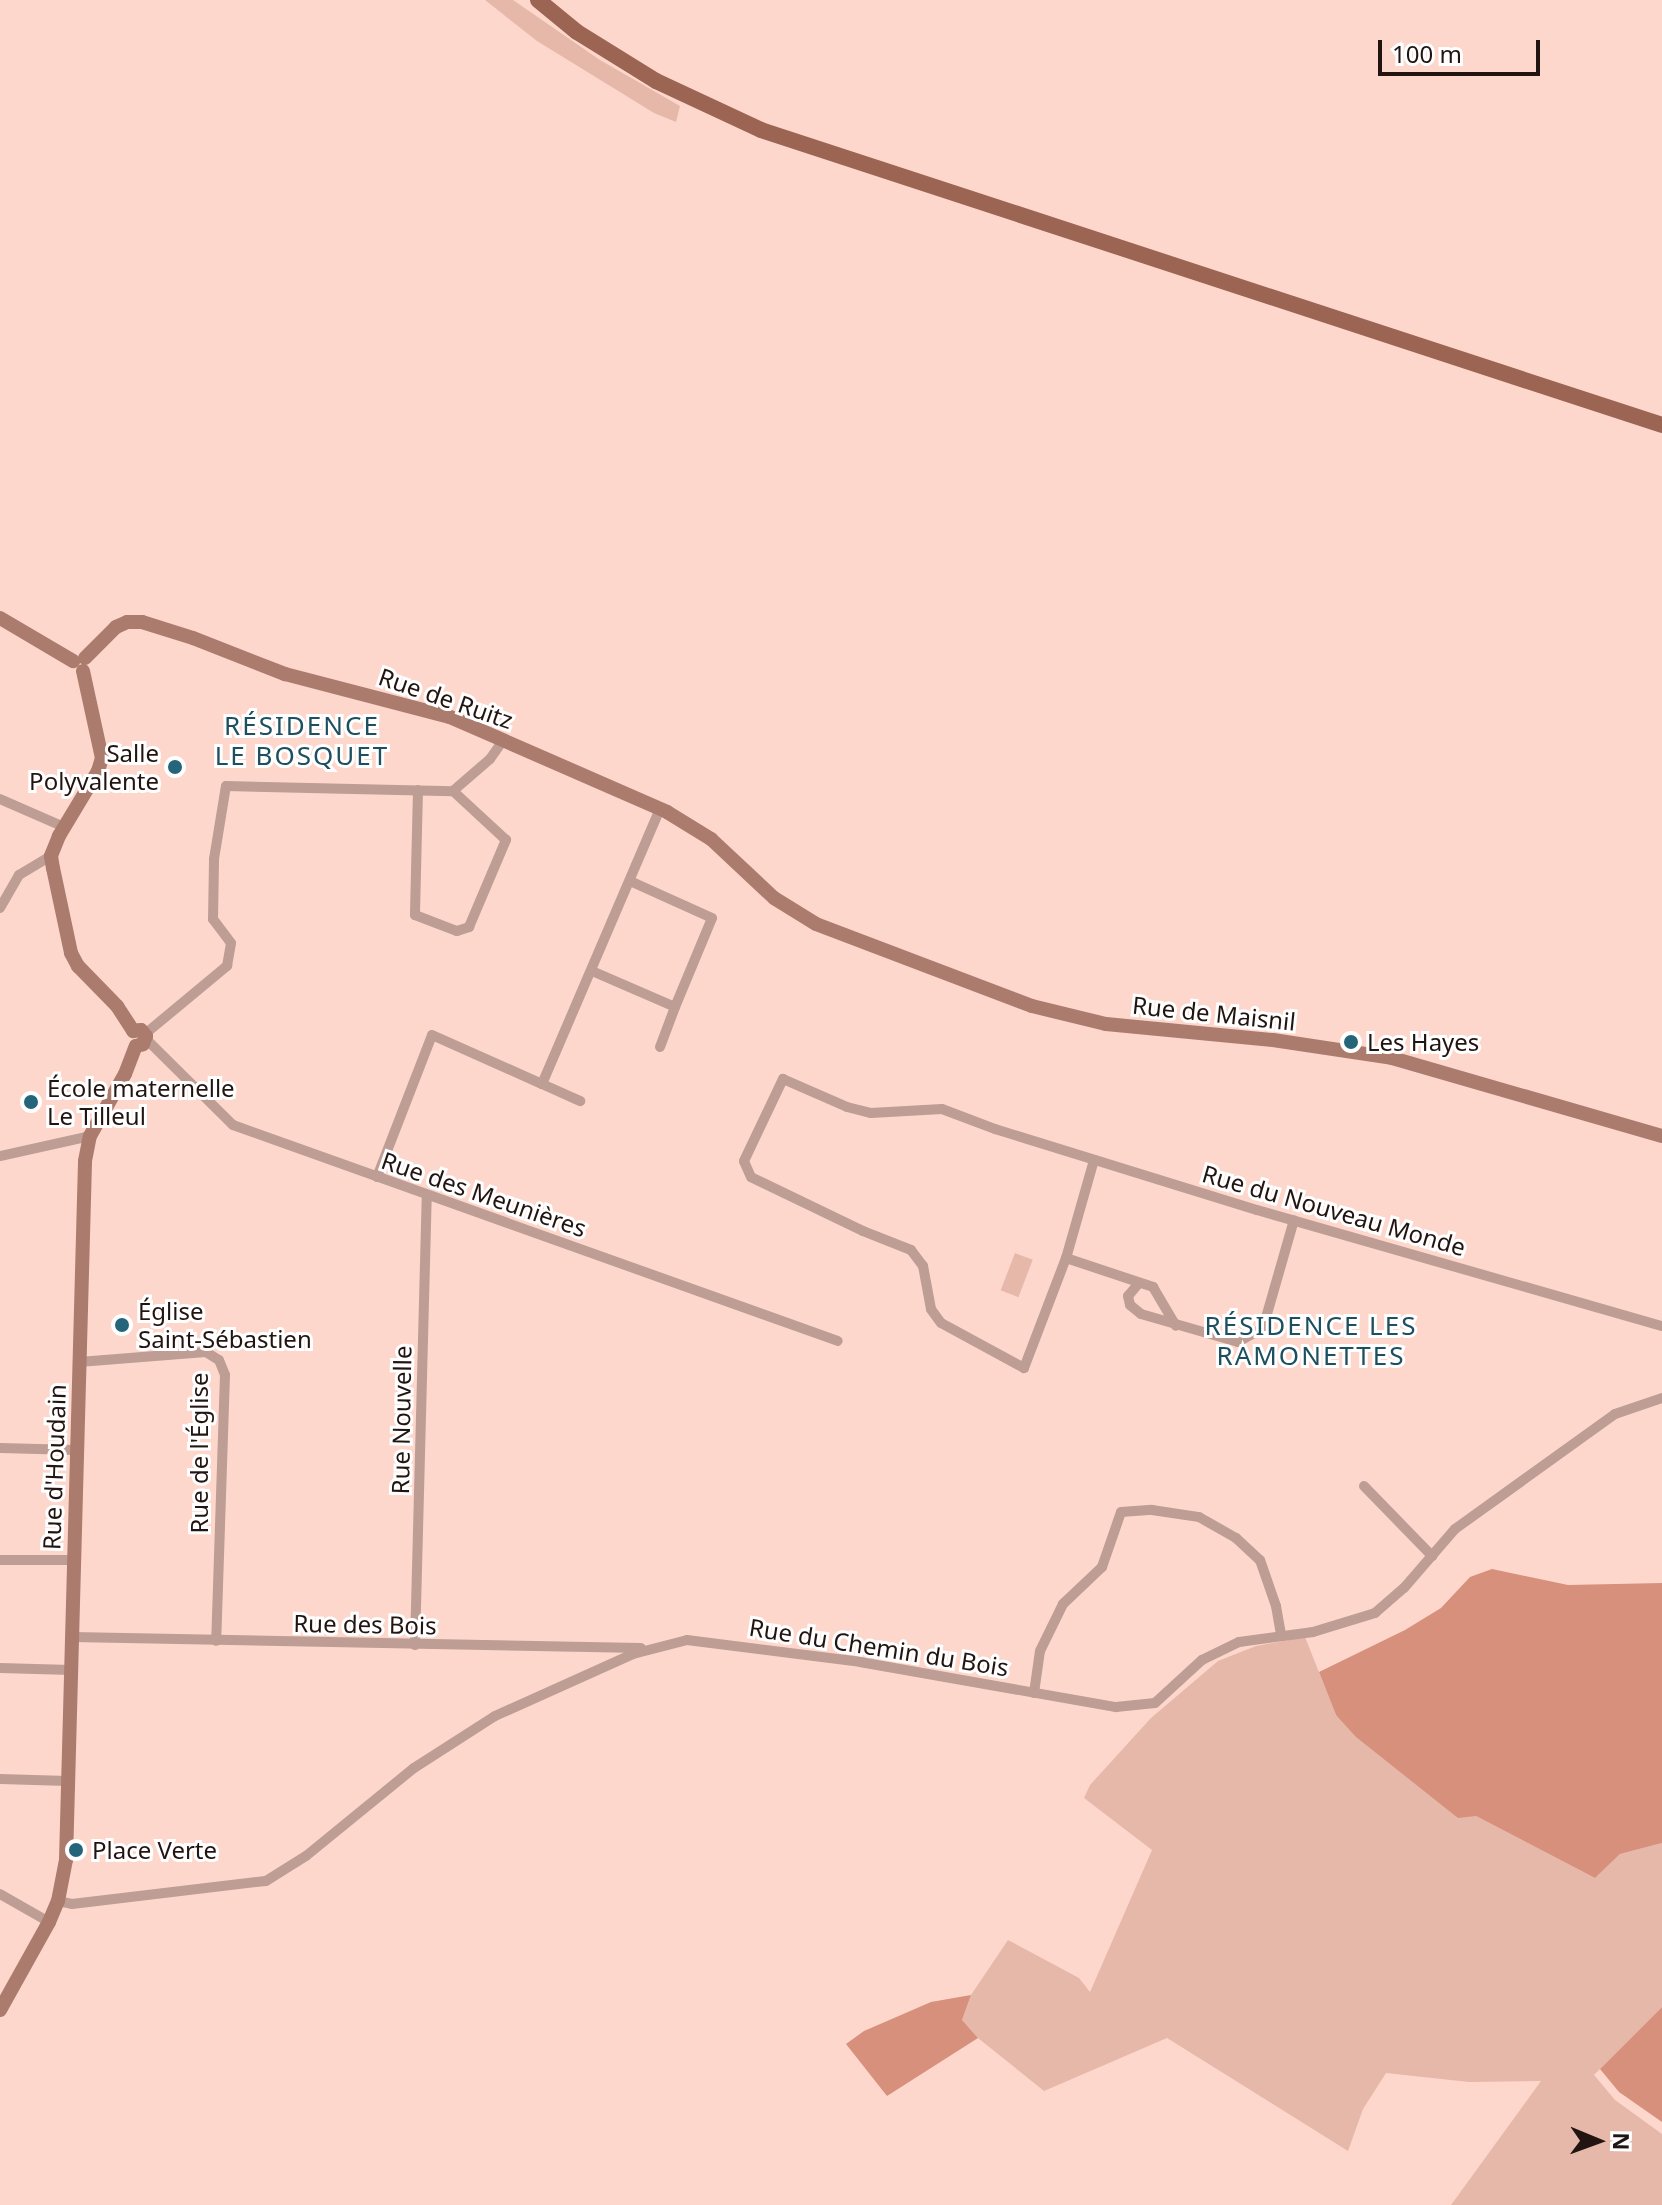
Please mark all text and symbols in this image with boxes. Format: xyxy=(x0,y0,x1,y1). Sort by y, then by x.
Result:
scale bar xyxy=(1382,24,1544,74)
text: 100 m xyxy=(1392,37,1462,70)
street label: Rue de Ruitz xyxy=(375,662,517,734)
district label: RÉSIDENCE LE BOSQUET xyxy=(215,710,389,772)
place label: Salle Polyvalente xyxy=(29,739,159,795)
marker: Salle Polyvalente xyxy=(166,758,184,776)
street label: Rue de Maisnil xyxy=(1131,990,1297,1036)
place label: Les Hayes xyxy=(1367,1028,1479,1056)
marker: Les Hayes xyxy=(1342,1033,1360,1051)
place label: École maternelle Le Tilleul xyxy=(47,1074,235,1130)
marker: École maternelle Le Tilleul xyxy=(22,1093,40,1111)
street label: Rue des Meunières xyxy=(378,1145,590,1243)
street label: Rue du Nouveau Monde xyxy=(1199,1159,1469,1261)
place label: Église Saint-Sébastien xyxy=(138,1297,312,1353)
district label: RÉSIDENCE LES RAMONETTES xyxy=(1205,1310,1417,1372)
marker: Église Saint-Sébastien xyxy=(113,1316,131,1334)
street label: Rue Nouvelle xyxy=(385,1345,417,1495)
street label: Rue de l'Église xyxy=(185,1372,213,1534)
street label: Rue d'Houdain xyxy=(37,1384,71,1550)
street label: Rue des Bois xyxy=(293,1608,437,1640)
street label: Rue du Chemin du Bois xyxy=(747,1612,1011,1682)
place label: Place Verte xyxy=(92,1836,217,1864)
marker: Place Verte xyxy=(67,1841,85,1859)
north arrow xyxy=(1558,2101,1638,2181)
text: N xyxy=(1607,2132,1637,2151)

